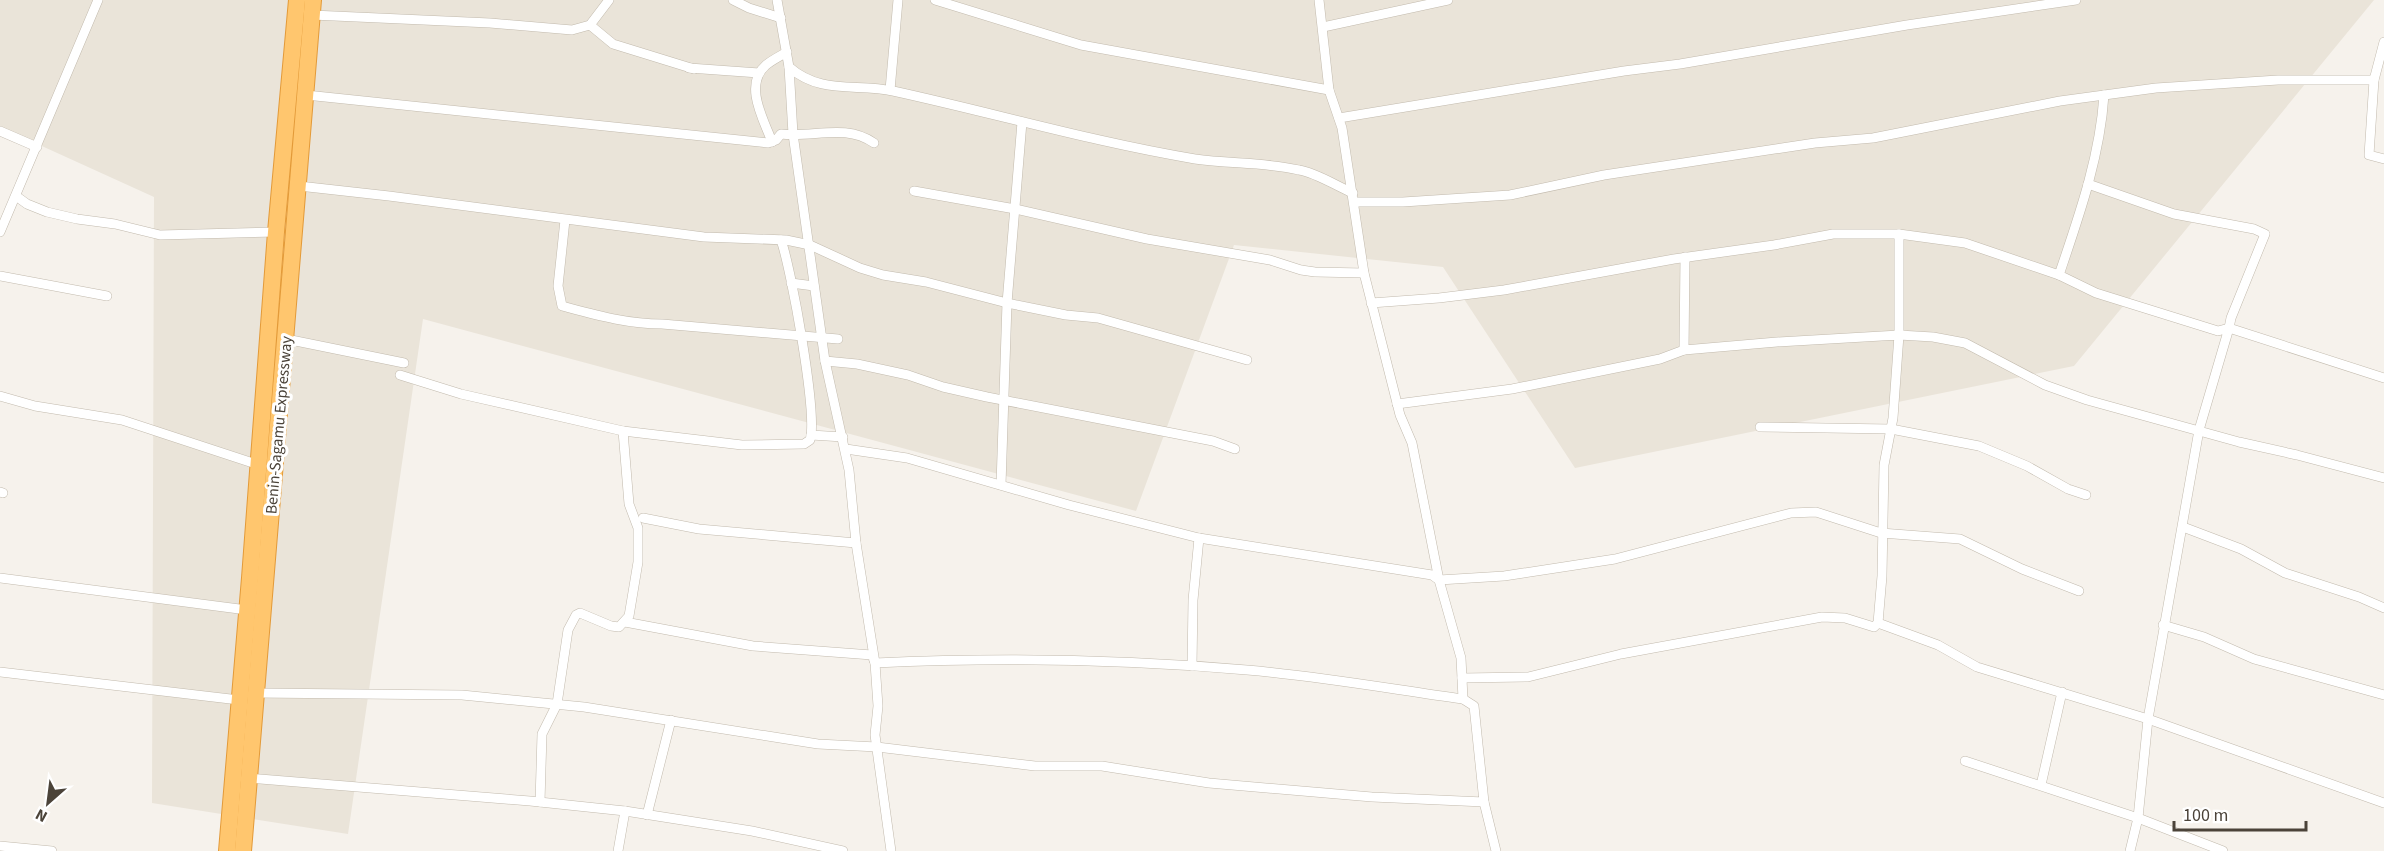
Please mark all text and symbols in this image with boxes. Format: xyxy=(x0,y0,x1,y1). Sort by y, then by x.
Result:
street label: Benin-Sagamu Expressway xyxy=(260,335,298,515)
north arrow xyxy=(18,773,78,833)
scale bar xyxy=(2174,794,2306,832)
text: N xyxy=(32,803,51,828)
text: 100 m xyxy=(2183,803,2228,828)

